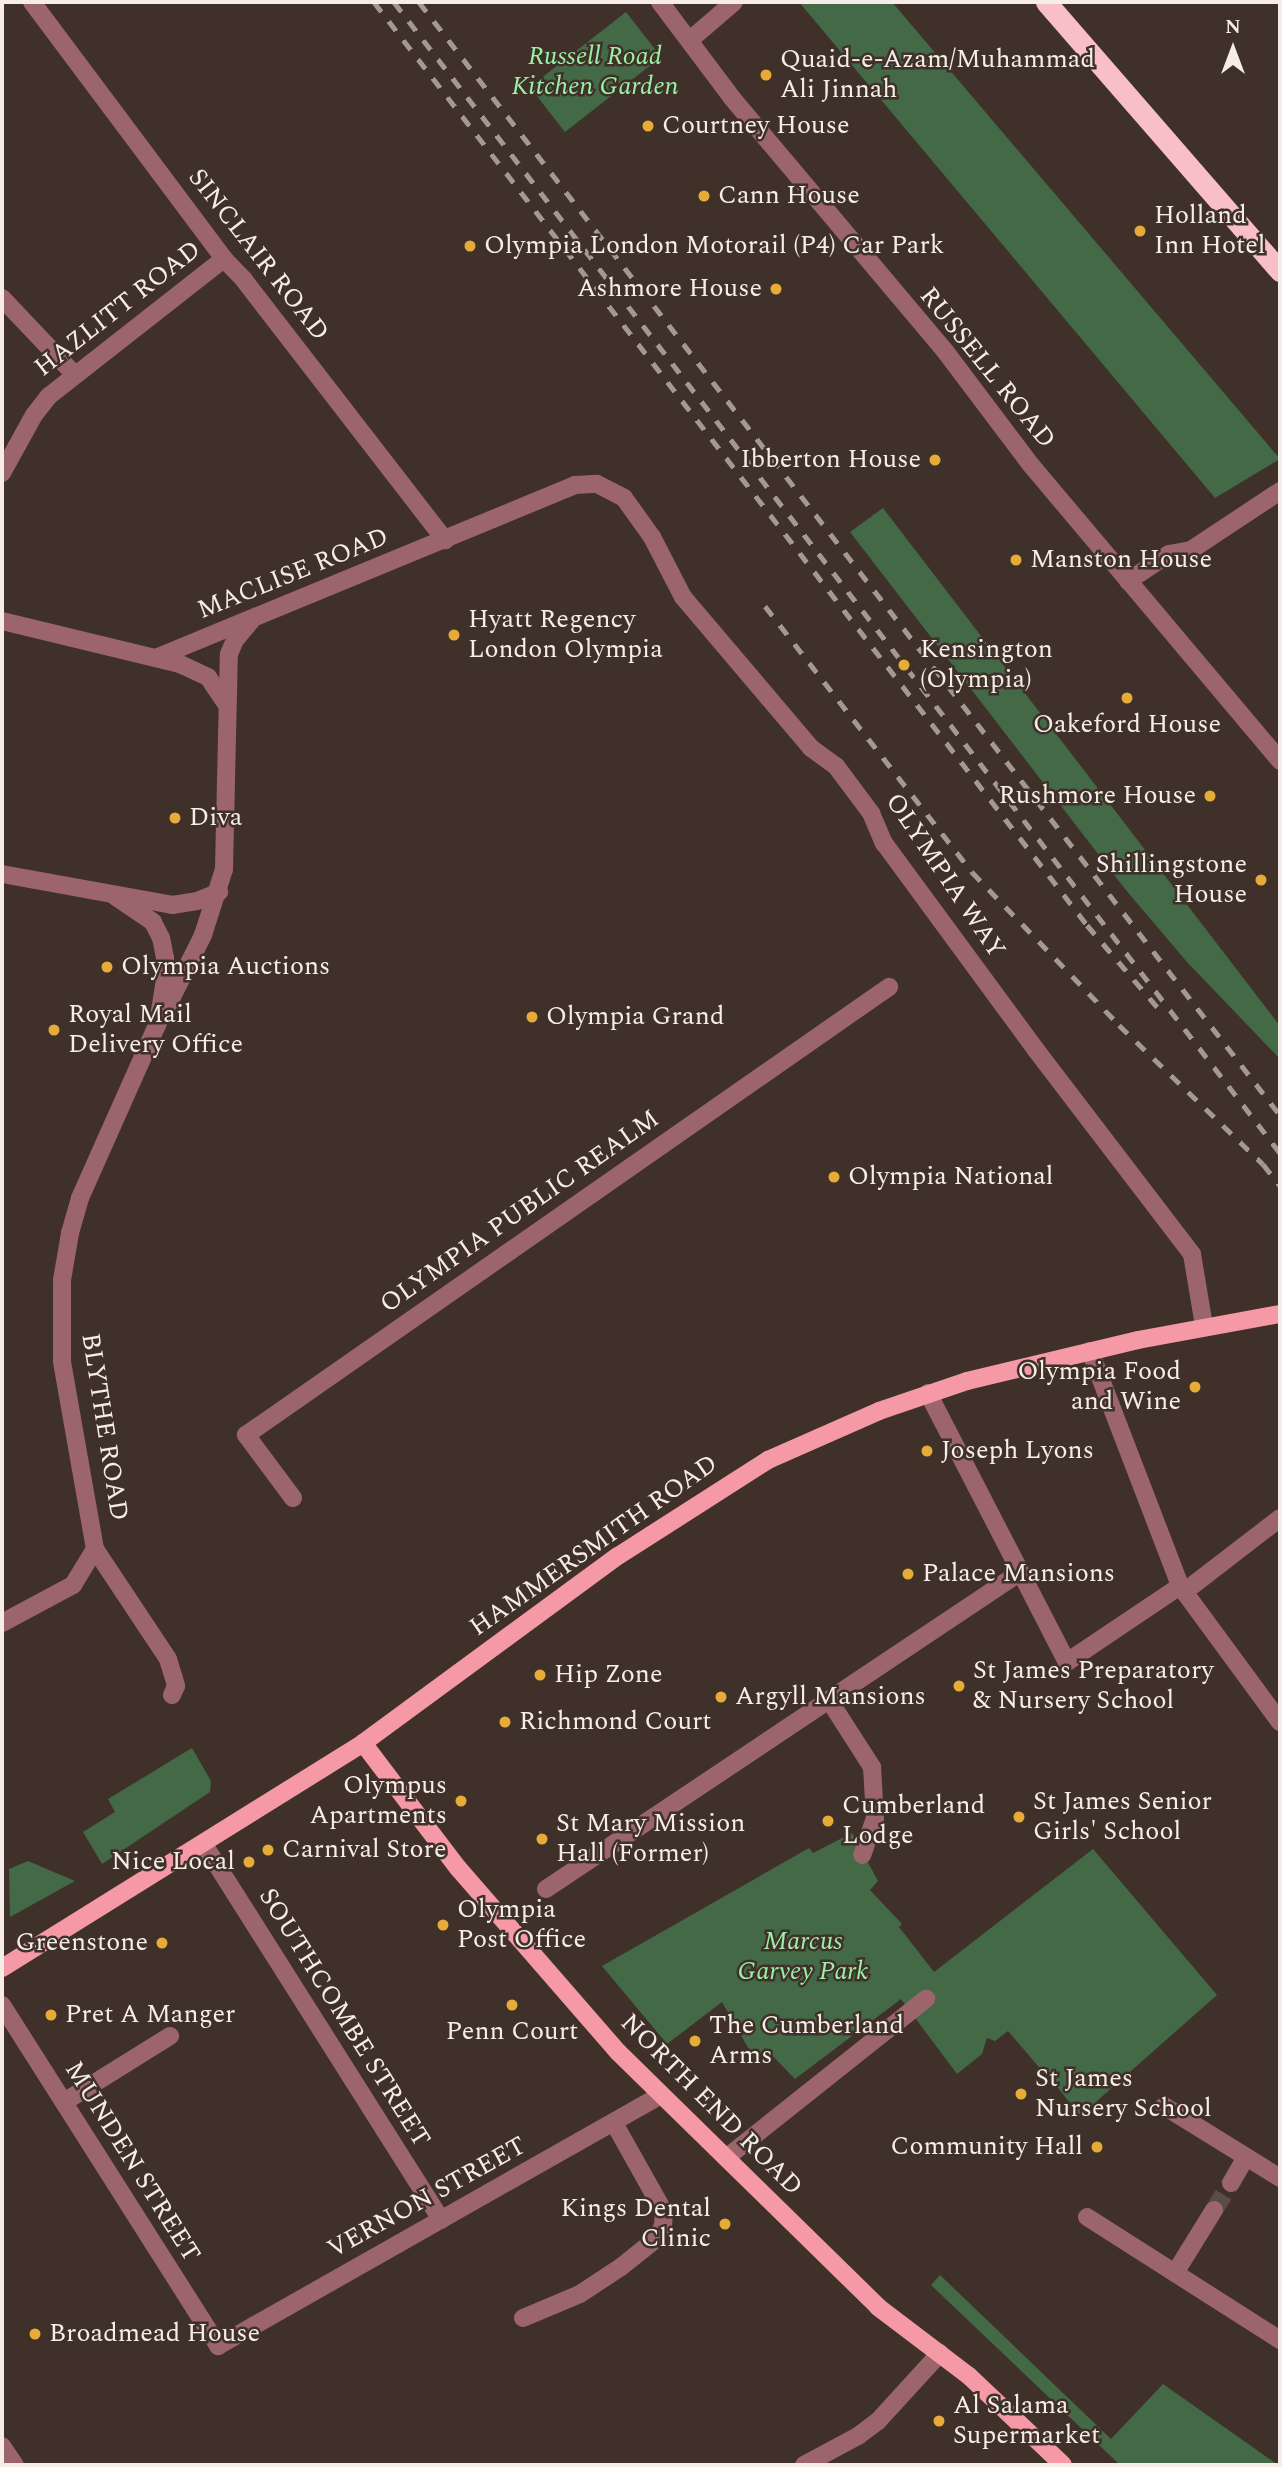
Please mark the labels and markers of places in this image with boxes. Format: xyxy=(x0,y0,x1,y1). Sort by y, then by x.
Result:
place label: Quaid-e-Azam/Muhammad Ali Jinnah xyxy=(780,44,1095,106)
marker: Quaid-e-Azam/Muhammad Ali Jinnah xyxy=(758,67,774,83)
place label: Courtney House xyxy=(662,110,849,142)
marker: Courtney House xyxy=(640,118,656,134)
place label: Cann House xyxy=(718,180,860,212)
marker: Cann House xyxy=(696,188,712,204)
place label: Holland Inn Hotel xyxy=(1154,200,1265,262)
marker: Holland Inn Hotel xyxy=(1132,223,1148,239)
place label: Olympia London Motorail (P4) Car Park xyxy=(484,230,944,262)
marker: Olympia London Motorail (P4) Car Park xyxy=(462,238,478,254)
place label: Ashmore House xyxy=(577,273,762,305)
marker: Ashmore House xyxy=(768,281,784,297)
place label: Ibberton House xyxy=(740,444,921,476)
marker: Ibberton House xyxy=(927,452,943,468)
place label: Manston House xyxy=(1030,544,1212,576)
marker: Manston House xyxy=(1008,552,1024,568)
place label: Hyatt Regency London Olympia xyxy=(468,604,663,666)
marker: Hyatt Regency London Olympia xyxy=(446,627,462,643)
place label: Kensington (Olympia) xyxy=(920,634,1053,696)
marker: Kensington (Olympia) xyxy=(894,655,914,675)
marker: Oakeford House xyxy=(1119,690,1135,706)
place label: Oakeford House xyxy=(1033,709,1221,741)
place label: Rushmore House xyxy=(999,780,1196,812)
marker: Rushmore House xyxy=(1202,788,1218,804)
place label: Diva xyxy=(189,802,242,834)
marker: Diva xyxy=(167,810,183,826)
place label: Shillingstone House xyxy=(1096,849,1247,910)
marker: Shillingstone House xyxy=(1253,872,1269,888)
place label: Olympia Auctions xyxy=(121,951,330,983)
marker: Olympia Auctions xyxy=(99,959,115,975)
place label: Royal Mail Delivery Office xyxy=(68,999,243,1060)
place label: Olympia Grand xyxy=(546,1001,724,1033)
marker: Olympia Grand xyxy=(524,1009,540,1025)
marker: Royal Mail Delivery Office xyxy=(46,1022,62,1038)
place label: Olympia National xyxy=(848,1161,1053,1193)
marker: Olympia National xyxy=(826,1169,842,1185)
place label: Olympia Food and Wine xyxy=(1017,1356,1181,1418)
marker: Olympia Food and Wine xyxy=(1187,1379,1203,1395)
place label: Joseph Lyons xyxy=(941,1435,1094,1467)
marker: Joseph Lyons xyxy=(919,1443,935,1459)
place label: Palace Mansions xyxy=(922,1558,1115,1590)
marker: Palace Mansions xyxy=(900,1566,916,1582)
place label: St James Preparatory & Nursery School xyxy=(973,1655,1214,1716)
place label: Hip Zone xyxy=(554,1659,662,1691)
marker: Hip Zone xyxy=(532,1667,548,1683)
marker: St James Preparatory & Nursery School xyxy=(951,1678,967,1694)
place label: Argyll Mansions xyxy=(735,1681,926,1713)
marker: Argyll Mansions xyxy=(713,1689,729,1705)
place label: Richmond Court xyxy=(519,1706,712,1738)
marker: Richmond Court xyxy=(497,1714,513,1730)
place label: Olympus Apartments xyxy=(310,1770,447,1831)
place label: St James Senior Girls' School xyxy=(1033,1786,1212,1848)
place label: Cumberland Lodge xyxy=(842,1790,985,1852)
marker: Olympus Apartments xyxy=(453,1793,469,1809)
place label: St Mary Mission Hall (Former) xyxy=(556,1808,745,1870)
marker: St James Senior Girls' School xyxy=(1011,1809,1027,1825)
marker: Cumberland Lodge xyxy=(820,1813,836,1829)
marker: St Mary Mission Hall (Former) xyxy=(534,1831,550,1847)
place label: Carnival Store xyxy=(282,1834,446,1866)
marker: Carnival Store xyxy=(260,1842,276,1858)
place label: Nice Local xyxy=(111,1846,235,1878)
marker: Nice Local xyxy=(241,1854,257,1870)
place label: Olympia Post Office xyxy=(457,1894,586,1955)
marker: Olympia Post Office xyxy=(435,1917,451,1933)
place label: Greenstone xyxy=(15,1927,148,1959)
marker: Greenstone xyxy=(154,1935,170,1951)
marker: Penn Court xyxy=(504,1997,520,2013)
place label: Pret A Manger xyxy=(65,1999,235,2031)
marker: Pret A Manger xyxy=(43,2007,59,2023)
place label: The Cumberland Arms xyxy=(709,2010,904,2072)
place label: Penn Court xyxy=(446,2016,578,2048)
marker: The Cumberland Arms xyxy=(687,2033,703,2049)
place label: St James Nursery School xyxy=(1035,2063,1212,2124)
marker: St James Nursery School xyxy=(1013,2086,1029,2102)
place label: Community Hall xyxy=(891,2131,1083,2163)
marker: Community Hall xyxy=(1089,2139,1105,2155)
place label: Kings Dental Clinic xyxy=(560,2193,711,2254)
marker: Kings Dental Clinic xyxy=(717,2216,733,2232)
place label: Broadmead House xyxy=(49,2318,260,2350)
marker: Broadmead House xyxy=(27,2326,43,2342)
place label: Al Salama Supermarket xyxy=(953,2390,1100,2452)
marker: Al Salama Supermarket xyxy=(931,2413,947,2429)

